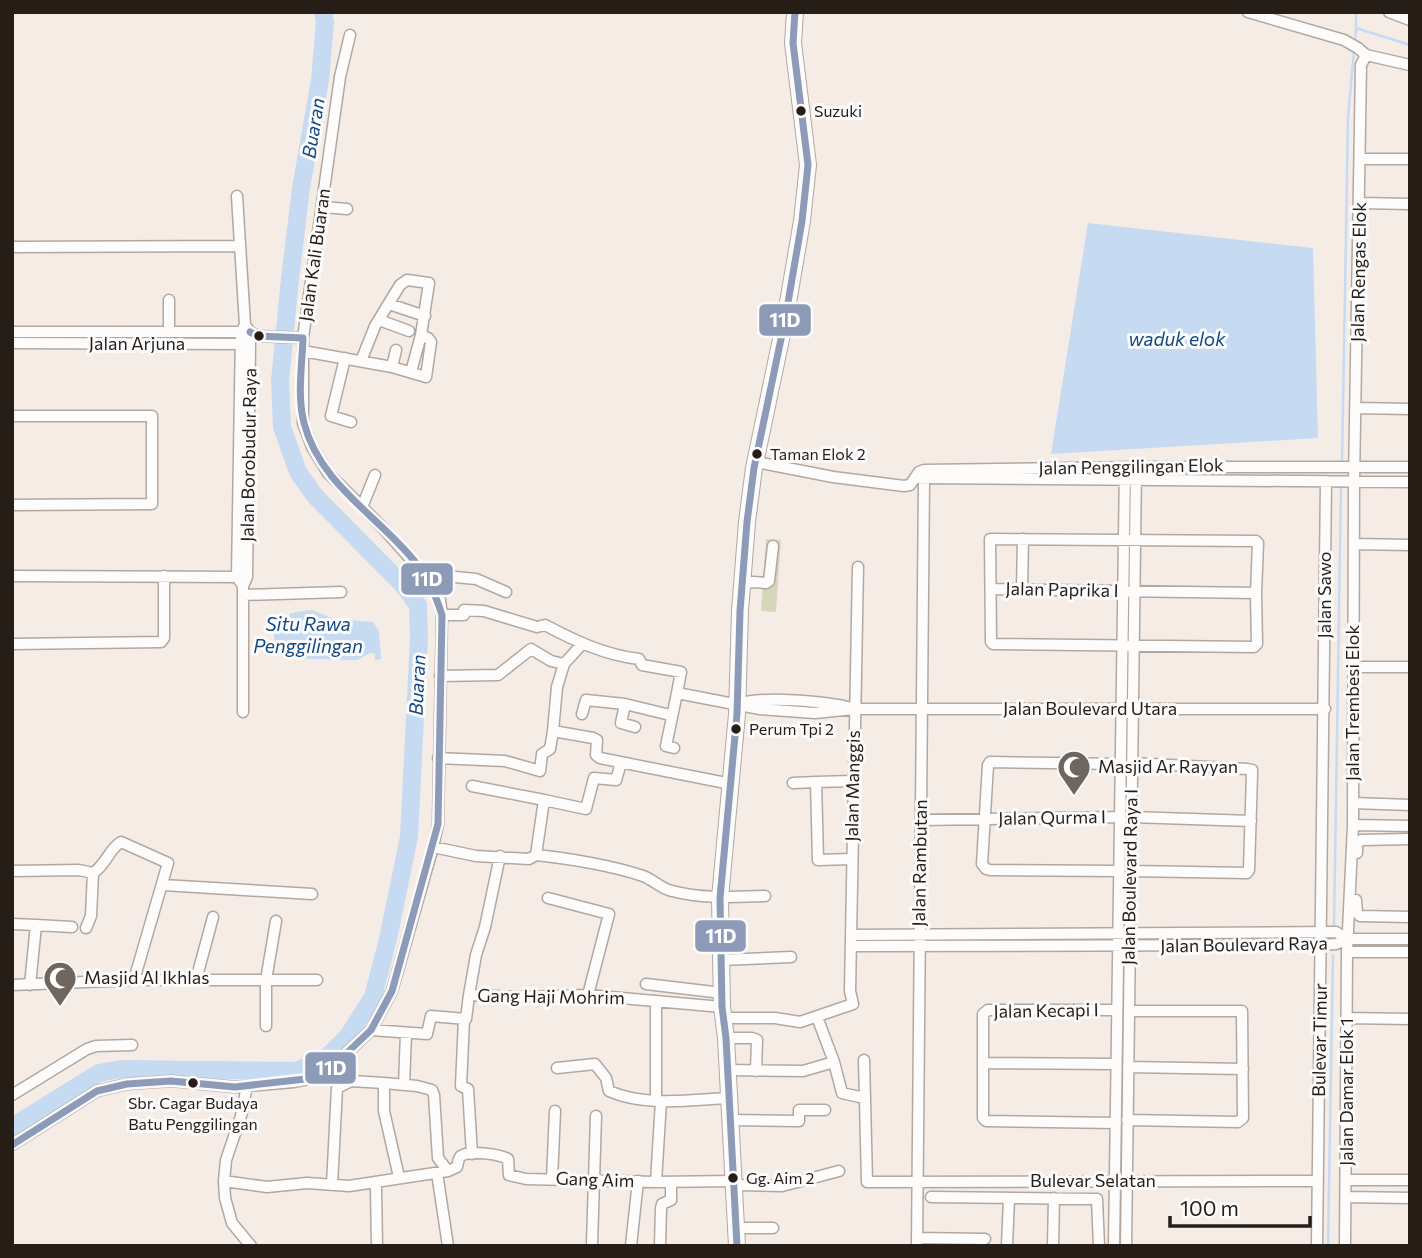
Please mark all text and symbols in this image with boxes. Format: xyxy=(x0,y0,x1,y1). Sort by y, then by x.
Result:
water label: Buaran xyxy=(296,96,329,160)
place label: Suzuki xyxy=(814,101,862,120)
marker: Suzuki xyxy=(794,104,808,118)
street label: Jalan Kali Buaran xyxy=(294,187,334,323)
street label: Jalan Rengas Elok xyxy=(1346,201,1370,342)
line badge: 11D xyxy=(758,303,812,337)
text: 11D xyxy=(769,308,801,331)
water label: waduk elok xyxy=(1129,327,1226,350)
unlabelled marker xyxy=(252,329,266,343)
street label: Jalan Arjuna xyxy=(89,332,185,354)
street label: Jalan Borobudur Raya xyxy=(235,368,261,542)
place label: Taman Elok 2 xyxy=(770,444,866,463)
marker: Taman Elok 2 xyxy=(750,447,764,461)
street label: Jalan Penggilingan Elok xyxy=(1038,453,1224,479)
street label: Jalan Sawo xyxy=(1313,551,1335,639)
line badge: 11D xyxy=(400,562,454,596)
text: 11D xyxy=(411,567,443,590)
street label: Jalan Paprika I xyxy=(1005,577,1119,601)
water label: Situ Rawa Penggilingan xyxy=(253,612,363,657)
street label: Jalan Trembesi Elok xyxy=(1341,624,1363,781)
water label: Buaran xyxy=(403,654,430,716)
street label: Jalan Boulevard Utara xyxy=(1003,697,1177,719)
place label: Perum Tpi 2 xyxy=(749,719,834,738)
marker: Perum Tpi 2 xyxy=(729,722,743,736)
street label: Jalan Manggis xyxy=(840,730,864,842)
mosque icon: Masjid Ar Rayyan xyxy=(1055,748,1093,797)
place label: Masjid Ar Rayyan xyxy=(1098,755,1238,777)
street label: Jalan Boulevard Raya I xyxy=(1116,789,1142,965)
street label: Jalan Rambutan xyxy=(907,799,931,927)
street label: Jalan Qurma I xyxy=(998,805,1106,829)
line badge: 11D xyxy=(694,919,747,953)
text: 11D xyxy=(705,924,737,947)
street label: Jalan Boulevard Raya xyxy=(1160,932,1328,956)
mosque icon: Masjid Al Ikhlas xyxy=(41,959,79,1008)
place label: Masjid Al Ikhlas xyxy=(84,966,209,988)
street label: Bulevar Timur xyxy=(1307,983,1331,1097)
street label: Gang Haji Mohrim xyxy=(477,984,625,1008)
street label: Jalan Kecapi I xyxy=(993,998,1099,1022)
street label: Jalan Damar Elok 1 xyxy=(1335,1018,1357,1166)
line badge: 11D xyxy=(304,1051,357,1085)
text: 11D xyxy=(315,1056,347,1079)
marker: Sbr. Cagar Budaya Batu Penggilingan xyxy=(186,1076,200,1090)
place label: Sbr. Cagar Budaya Batu Penggilingan xyxy=(128,1093,258,1133)
street label: Gang Aim xyxy=(555,1167,635,1191)
place label: Gg. Aim 2 xyxy=(746,1168,814,1187)
street label: Bulevar Selatan xyxy=(1030,1169,1156,1191)
marker: Gg. Aim 2 xyxy=(726,1171,740,1185)
scale bar xyxy=(1170,1184,1310,1228)
text: 100 m xyxy=(1180,1195,1239,1220)

